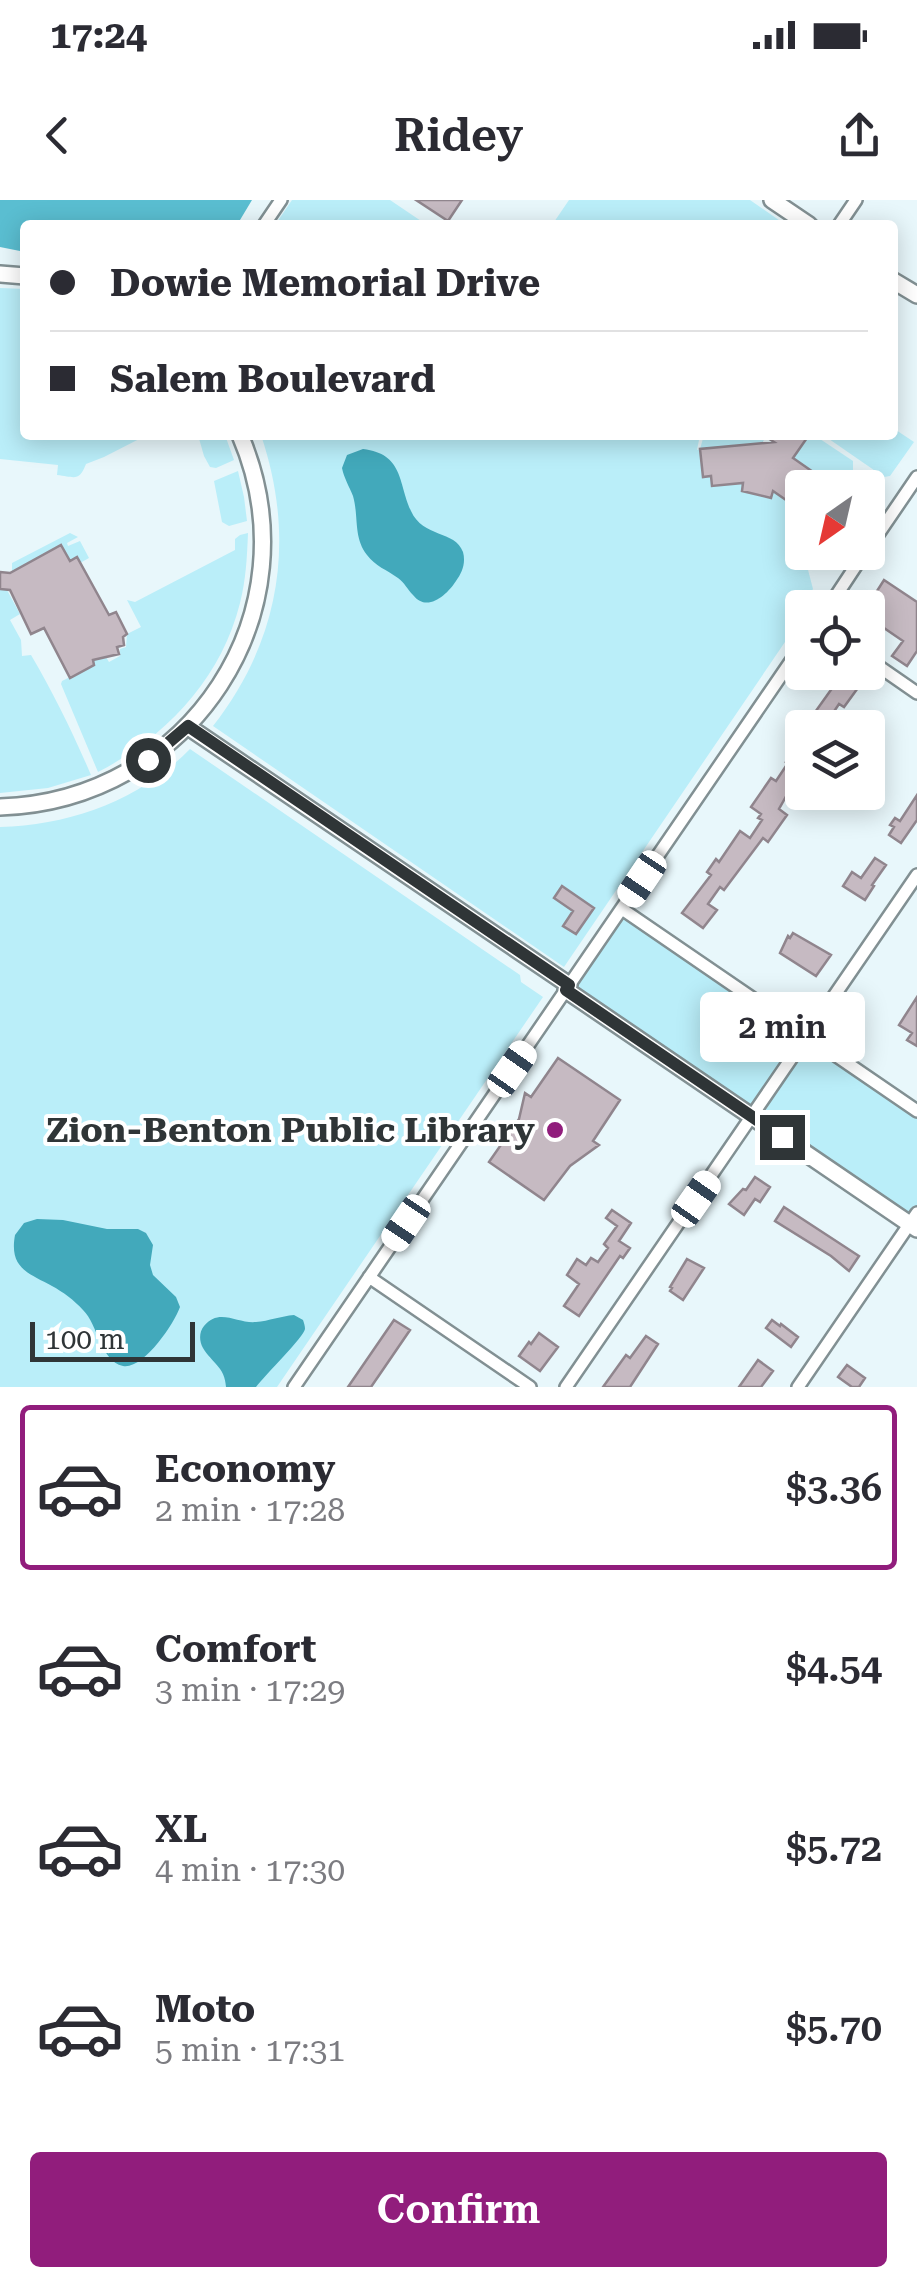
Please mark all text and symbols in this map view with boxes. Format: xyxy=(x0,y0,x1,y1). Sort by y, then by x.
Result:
text: 17:24 xyxy=(50,13,147,57)
icon: back xyxy=(30,108,85,163)
icon: share xyxy=(832,108,887,163)
text: Ridey xyxy=(394,109,523,162)
text: Dowie Memorial Drive xyxy=(110,261,540,305)
text: Salem Boulevard xyxy=(110,357,435,401)
north arrow xyxy=(785,470,885,570)
map controls xyxy=(785,470,885,810)
button: locate xyxy=(785,590,885,690)
button: layers xyxy=(785,710,885,810)
route start xyxy=(126,738,171,783)
car xyxy=(613,846,671,912)
callout: 2 min xyxy=(700,992,864,1062)
text: 2 min xyxy=(738,1008,827,1046)
car xyxy=(483,1036,541,1102)
place label: Zion-Benton Public Library xyxy=(46,1110,535,1151)
route end xyxy=(760,1115,805,1160)
marker: Zion-Benton Public Library xyxy=(544,1119,566,1141)
car xyxy=(667,1166,725,1232)
car xyxy=(377,1190,435,1256)
scale bar xyxy=(30,1317,195,1362)
text: 100 m xyxy=(45,1323,125,1356)
icon: car xyxy=(35,1443,125,1533)
text: Economy xyxy=(155,1447,335,1491)
text: $3.36 xyxy=(786,1466,882,1510)
text: 2 min · 17:28 xyxy=(155,1491,345,1529)
icon: car xyxy=(35,1623,125,1713)
text: Comfort xyxy=(155,1627,316,1671)
text: $4.54 xyxy=(786,1646,882,1690)
text: 3 min · 17:29 xyxy=(155,1671,345,1709)
icon: car xyxy=(35,1803,125,1893)
text: XL xyxy=(155,1807,207,1851)
text: $5.72 xyxy=(786,1826,882,1870)
text: 4 min · 17:30 xyxy=(155,1851,345,1889)
icon: car xyxy=(35,1983,125,2073)
text: Moto xyxy=(155,1987,255,2031)
text: $5.70 xyxy=(786,2006,882,2050)
text: 5 min · 17:31 xyxy=(155,2031,345,2069)
button: Confirm xyxy=(30,2152,887,2267)

